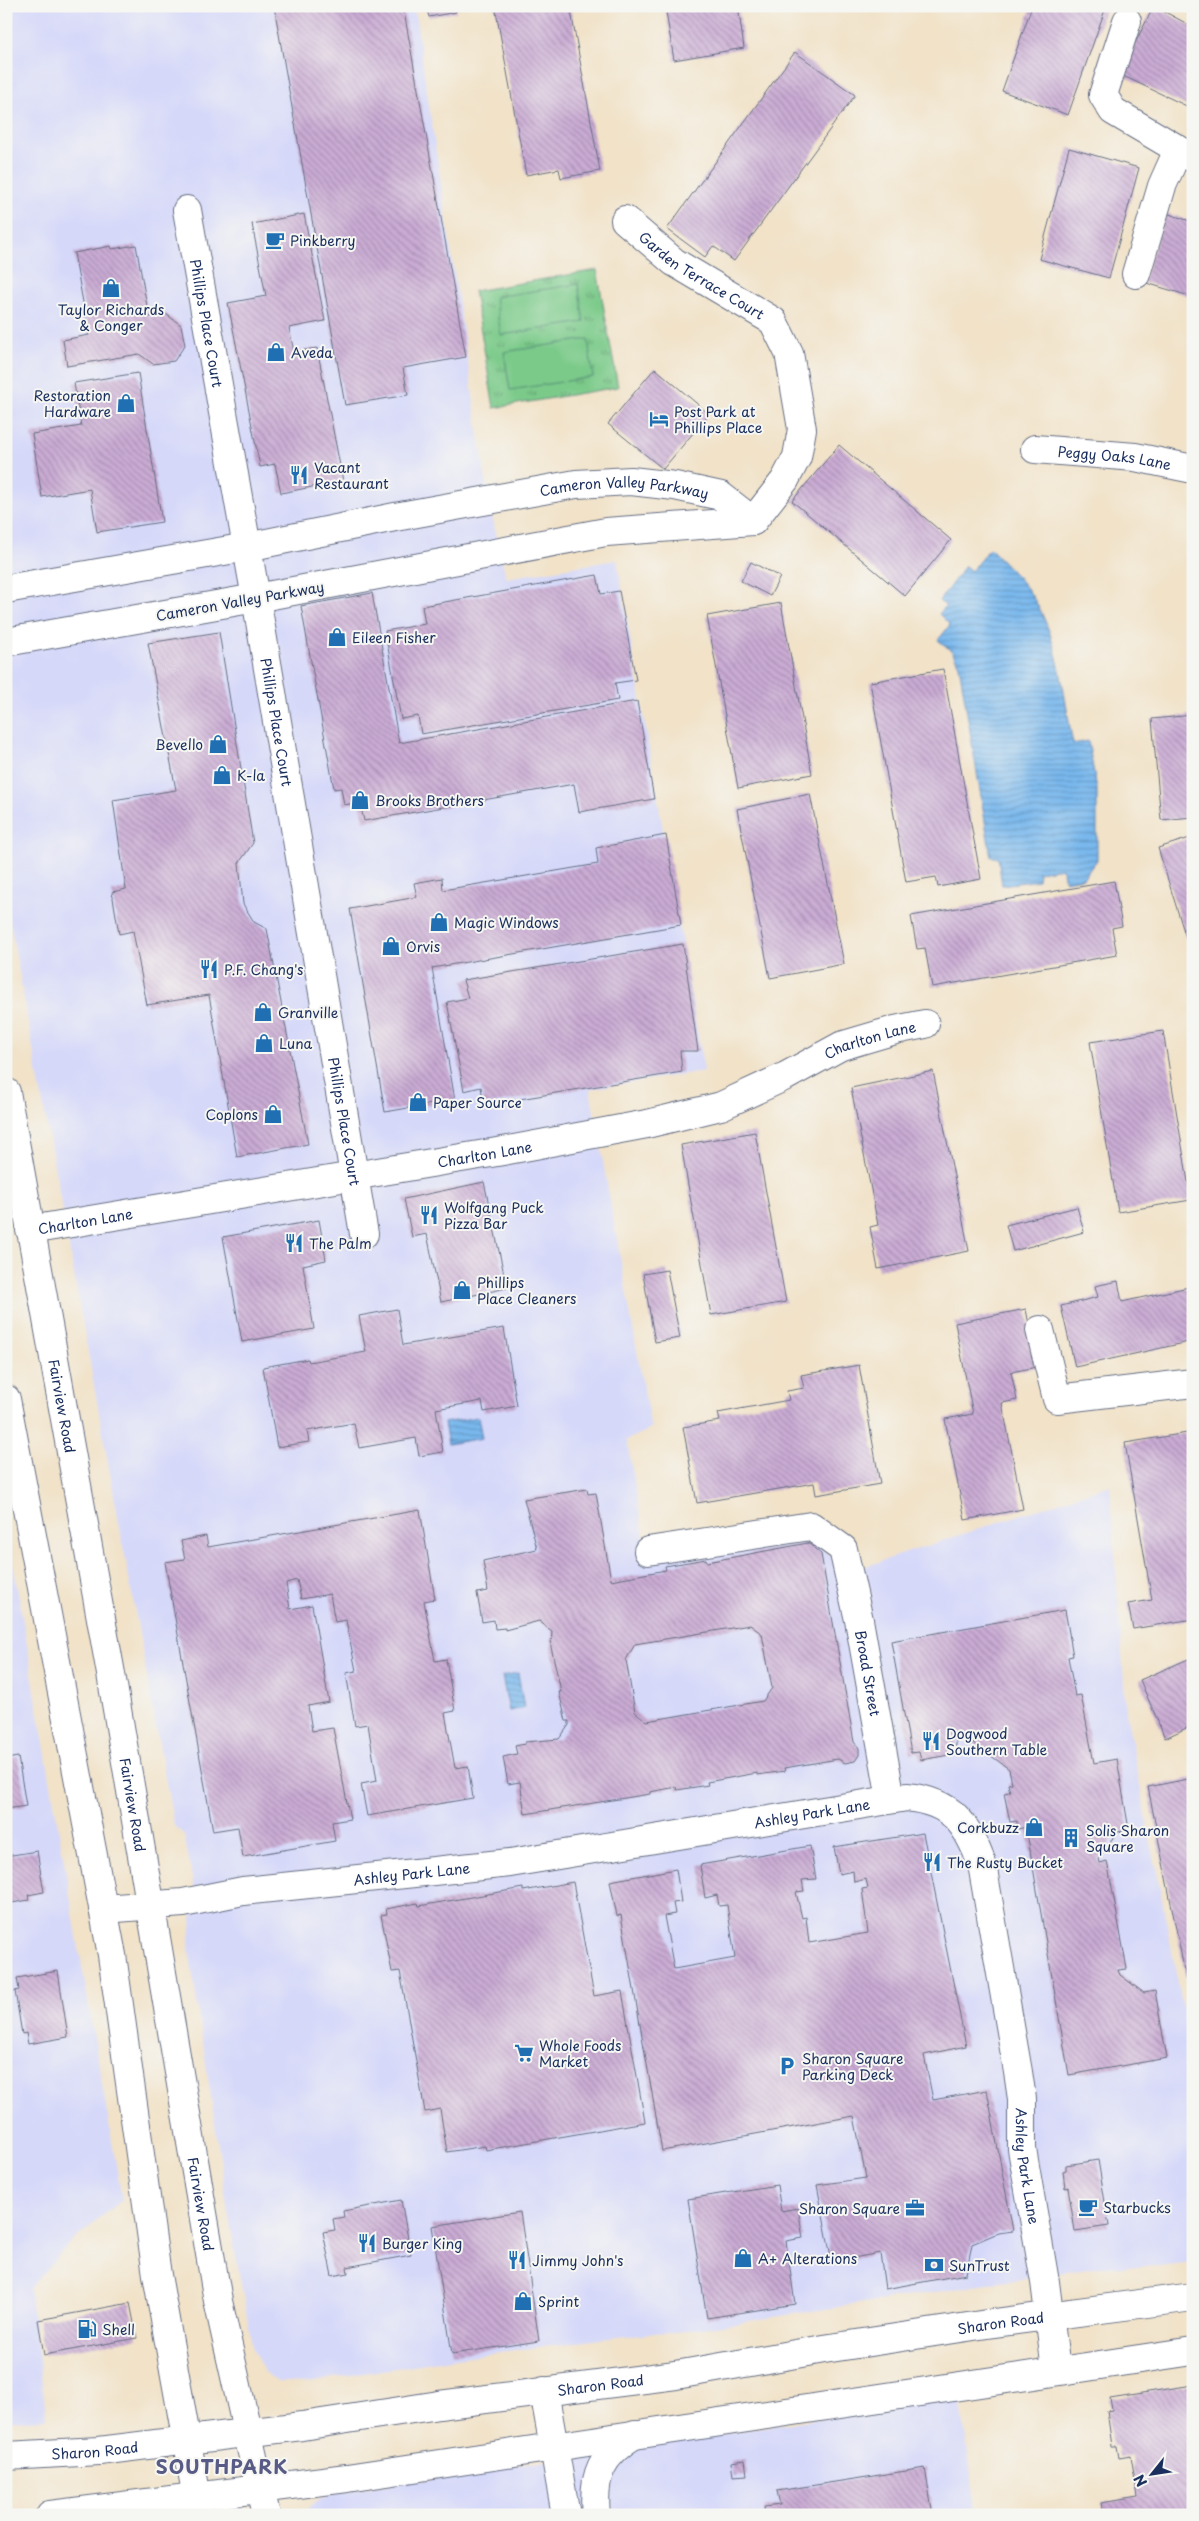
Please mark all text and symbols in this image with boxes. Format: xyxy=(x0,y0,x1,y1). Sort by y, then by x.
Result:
street label: Garden Terrace Court xyxy=(635,226,769,324)
cafe icon: Pinkberry xyxy=(264,229,286,251)
place label: Pinkberry xyxy=(290,230,356,251)
street label: Phillips Place Court xyxy=(185,257,229,389)
shop icon: Taylor Richards & Conger xyxy=(100,277,122,299)
place label: Taylor Richards & Conger xyxy=(58,299,164,336)
shop icon: Aveda xyxy=(265,341,287,363)
place label: Aveda xyxy=(291,342,333,363)
place label: Restoration Hardware xyxy=(33,385,111,422)
shop icon: Restoration Hardware xyxy=(115,392,137,414)
place label: Post Park at Phillips Place xyxy=(674,401,763,438)
hotel icon: Post Park at Phillips Place xyxy=(648,408,670,430)
street label: Peggy Oaks Lane xyxy=(1057,440,1173,475)
place label: Vacant Restaurant xyxy=(314,457,389,494)
restaurant icon: Vacant Restaurant xyxy=(288,464,310,486)
street label: Cameron Valley Parkway xyxy=(538,471,711,504)
street label: Cameron Valley Parkway xyxy=(154,576,326,626)
shop icon: Eileen Fisher xyxy=(326,626,348,648)
place label: Eileen Fisher xyxy=(352,627,436,648)
street label: Phillips Place Court xyxy=(256,656,298,788)
shop icon: Bevello xyxy=(207,733,229,755)
place label: Bevello xyxy=(155,734,203,755)
shop icon: K-la xyxy=(211,764,233,786)
place label: K-la xyxy=(237,765,265,786)
shop icon: Brooks Brothers xyxy=(349,789,371,811)
place label: Brooks Brothers xyxy=(375,790,484,811)
shop icon: Magic Windows xyxy=(428,911,450,933)
place label: Magic Windows xyxy=(454,912,559,933)
shop icon: Orvis xyxy=(380,935,402,957)
place label: Orvis xyxy=(406,936,440,957)
restaurant icon: P.F. Chang's xyxy=(198,958,220,980)
place label: P.F. Chang's xyxy=(224,959,303,980)
shop icon: Granville xyxy=(252,1001,274,1023)
place label: Granville xyxy=(278,1002,339,1023)
street label: Charlton Lane xyxy=(820,1016,918,1064)
shop icon: Luna xyxy=(253,1032,275,1054)
place label: Luna xyxy=(279,1033,312,1054)
street label: Phillips Place Court xyxy=(324,1056,366,1188)
shop icon: Paper Source xyxy=(407,1091,429,1113)
place label: Paper Source xyxy=(433,1092,521,1113)
shop icon: Coplons xyxy=(262,1103,284,1125)
place label: Coplons xyxy=(205,1104,258,1125)
street label: Charlton Lane xyxy=(436,1135,534,1172)
place label: Wolfgang Puck Pizza Bar xyxy=(444,1197,544,1234)
street label: Charlton Lane xyxy=(36,1203,134,1239)
restaurant icon: Wolfgang Puck Pizza Bar xyxy=(418,1204,440,1226)
restaurant icon: The Palm xyxy=(283,1232,305,1254)
place label: The Palm xyxy=(309,1233,372,1254)
place label: Phillips Place Cleaners xyxy=(477,1272,576,1309)
shop icon: Phillips Place Cleaners xyxy=(451,1279,473,1301)
street label: Fairview Road xyxy=(44,1357,81,1455)
street label: Broad Street xyxy=(850,1628,887,1718)
place label: Dogwood Southern Table xyxy=(946,1723,1048,1760)
restaurant icon: Dogwood Southern Table xyxy=(920,1730,942,1752)
street label: Fairview Road xyxy=(115,1756,152,1853)
street label: Ashley Park Lane xyxy=(752,1793,872,1833)
shop icon: Corkbuzz xyxy=(1023,1816,1045,1838)
place label: Corkbuzz xyxy=(957,1817,1019,1838)
place label: Solis Sharon Square xyxy=(1086,1820,1169,1857)
building icon: Solis Sharon Square xyxy=(1060,1827,1082,1849)
restaurant icon: The Rusty Bucket xyxy=(921,1851,943,1873)
place label: The Rusty Bucket xyxy=(947,1852,1063,1873)
street label: Ashley Park Lane xyxy=(352,1857,471,1890)
place label: Whole Foods Market xyxy=(539,2035,621,2072)
supermarket icon: Whole Foods Market xyxy=(513,2042,535,2064)
place label: Sharon Square Parking Deck xyxy=(802,2048,903,2085)
parking icon: Sharon Square Parking Deck xyxy=(776,2055,798,2077)
street label: Ashley Park Lane xyxy=(1012,2108,1045,2226)
street label: Fairview Road xyxy=(183,2155,220,2253)
cafe icon: Starbucks xyxy=(1077,2196,1099,2218)
office icon: Sharon Square xyxy=(904,2197,926,2219)
place label: Starbucks xyxy=(1103,2197,1171,2218)
place label: Sharon Square xyxy=(799,2198,900,2219)
restaurant icon: Burger King xyxy=(356,2232,378,2254)
place label: Burger King xyxy=(382,2233,462,2254)
shop icon: A+ Alterations xyxy=(732,2247,754,2269)
place label: A+ Alterations xyxy=(758,2248,857,2269)
restaurant icon: Jimmy John's xyxy=(506,2249,528,2271)
place label: Jimmy John's xyxy=(532,2250,623,2271)
bank icon: SunTrust xyxy=(923,2254,945,2276)
place label: SunTrust xyxy=(949,2255,1010,2276)
shop icon: Sprint xyxy=(512,2290,534,2312)
place label: Sprint xyxy=(538,2291,579,2312)
street label: Sharon Road xyxy=(956,2306,1045,2339)
fuel station icon: Shell xyxy=(76,2318,98,2340)
place label: Shell xyxy=(102,2319,135,2340)
street label: Sharon Road xyxy=(556,2369,645,2400)
street label: Sharon Road xyxy=(51,2436,140,2464)
north arrow xyxy=(1126,2448,1176,2498)
district label: SOUTHPARK xyxy=(156,2452,288,2480)
text: N xyxy=(1128,2471,1152,2491)

